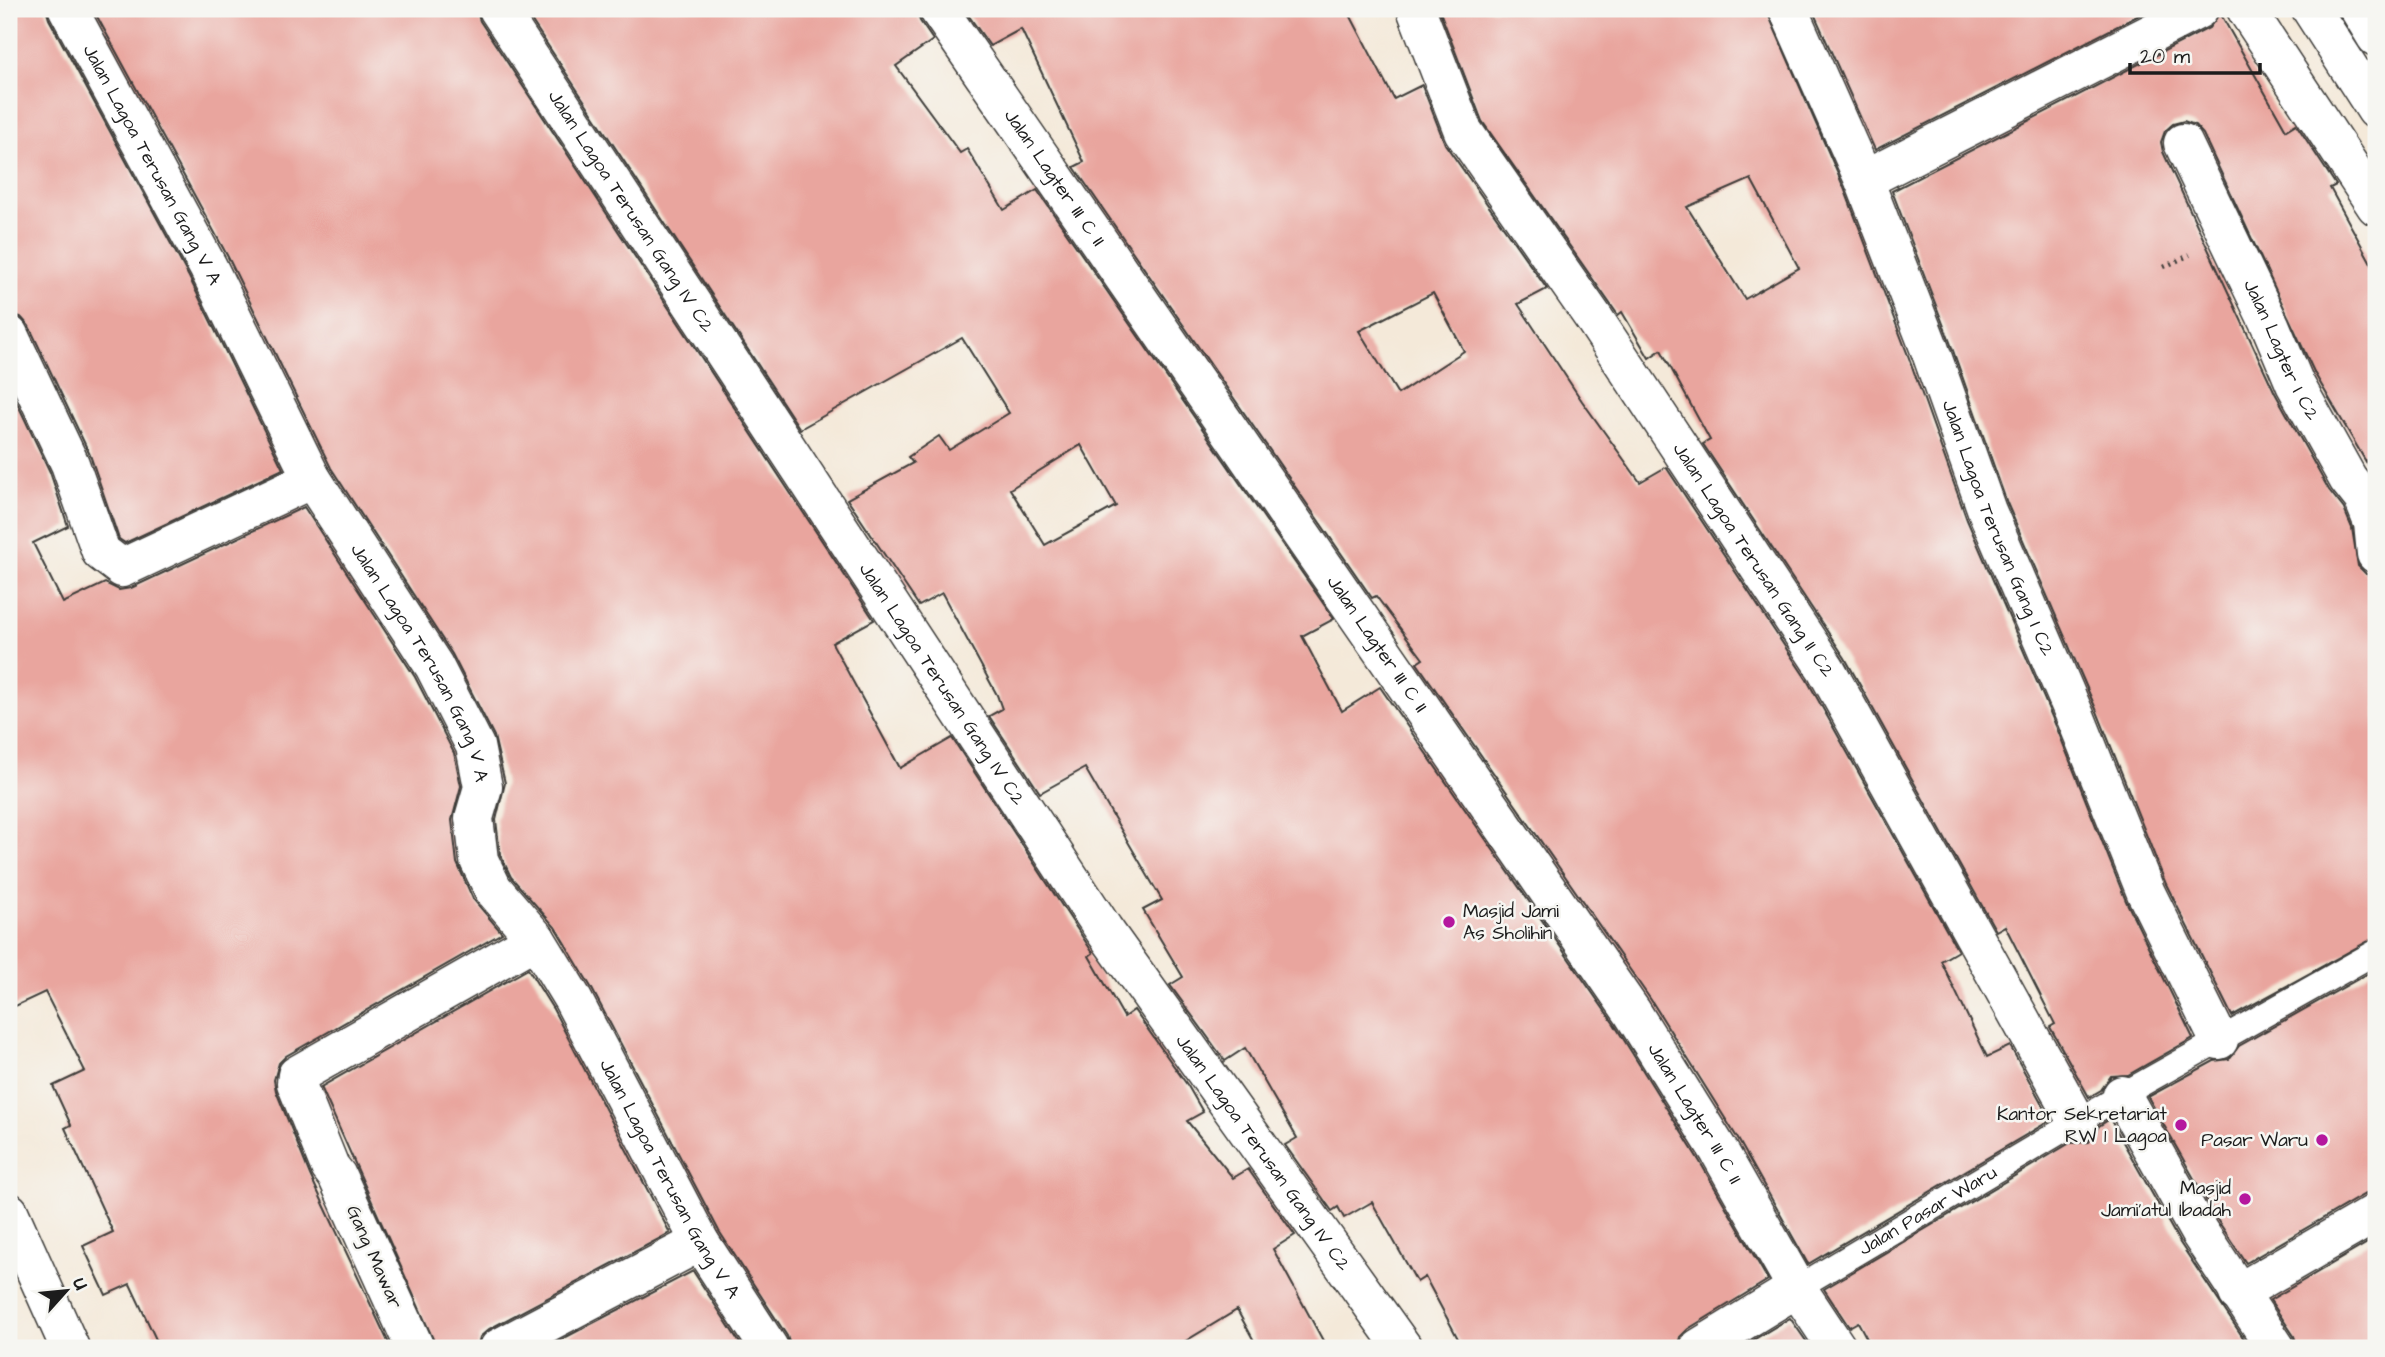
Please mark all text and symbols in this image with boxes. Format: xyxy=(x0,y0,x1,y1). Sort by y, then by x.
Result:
scale bar xyxy=(2130,32,2259,76)
street label: Jalan Lagoa Terusan Gang V A xyxy=(76,39,228,290)
text: 20 m xyxy=(2140,42,2191,71)
street label: Jalan Lagoa Terusan Gang IV C2 xyxy=(541,85,721,338)
street label: Jalan Lagter III C II xyxy=(998,104,1112,252)
street label: Jalan Lagter I C2 xyxy=(2237,275,2326,425)
street label: Jalan Lagoa Terusan Gang I C2 xyxy=(1935,396,2061,660)
street label: Jalan Lagoa Terusan Gang II C2 xyxy=(1666,437,1841,682)
street label: Jalan Lagoa Terusan Gang V A xyxy=(344,538,495,784)
street label: Jalan Lagoa Terusan Gang IV C2 xyxy=(852,557,1032,811)
street label: Jalan Lagter III C II xyxy=(1320,570,1434,718)
place label: Masjid Jami As Sholihin xyxy=(1463,898,1559,947)
marker: Masjid Jami As Sholihin xyxy=(1441,914,1457,930)
street label: Jalan Lagoa Terusan Gang IV C2 xyxy=(1169,1029,1357,1276)
street label: Jalan Lagter III C II xyxy=(1641,1038,1749,1189)
street label: Jalan Lagoa Terusan Gang V A xyxy=(593,1054,747,1304)
place label: Kantor Sekretariat RW 1 Lagoa xyxy=(1997,1101,2167,1151)
marker: Kantor Sekretariat RW 1 Lagoa xyxy=(2173,1117,2189,1133)
place label: Pasar Waru xyxy=(2201,1127,2308,1154)
marker: Pasar Waru xyxy=(2314,1132,2330,1148)
street label: Jalan Pasar Waru xyxy=(1854,1159,2002,1262)
place label: Masjid Jami'atul Ibadah xyxy=(2101,1175,2232,1224)
marker: Masjid Jami'atul Ibadah xyxy=(2237,1191,2253,1207)
street label: Gang Mawar xyxy=(338,1201,409,1314)
north arrow xyxy=(32,1256,102,1326)
text: U xyxy=(65,1273,94,1295)

